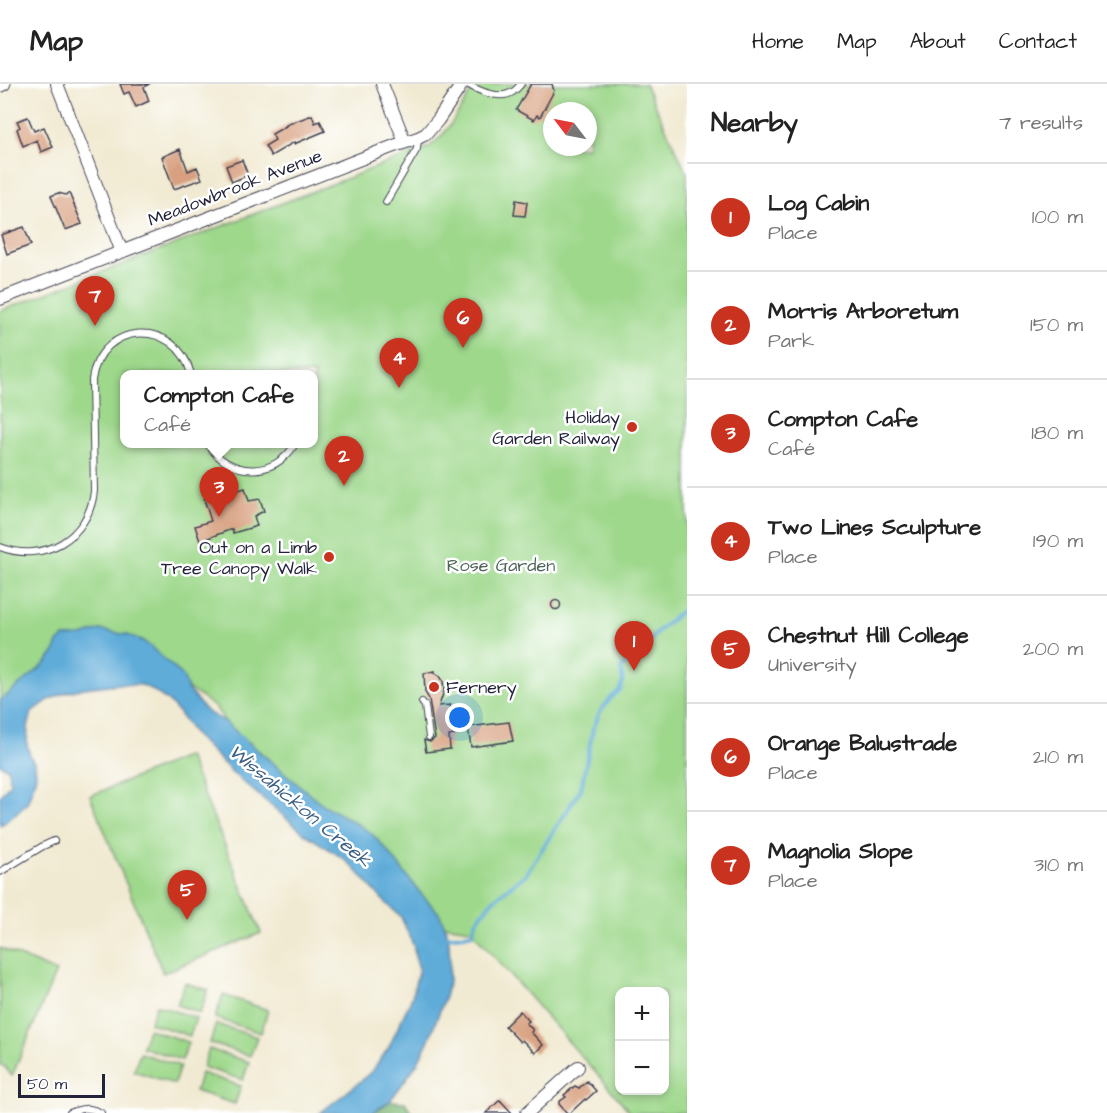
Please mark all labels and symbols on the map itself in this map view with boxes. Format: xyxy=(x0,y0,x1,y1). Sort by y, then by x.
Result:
north arrow xyxy=(543,102,597,156)
street label: Meadowbrook Avenue xyxy=(144,143,326,233)
pin: 7 xyxy=(76,276,115,326)
pin: 6 xyxy=(444,298,482,348)
pin: 4 xyxy=(380,338,418,388)
place label: Holiday Garden Railway xyxy=(492,405,620,452)
marker: Holiday Garden Railway xyxy=(625,420,639,434)
pin: 2 xyxy=(324,436,364,486)
pin: 3 xyxy=(200,468,238,517)
place label: Out on a Limb Tree Canopy Walk xyxy=(161,535,317,582)
marker: Out on a Limb Tree Canopy Walk xyxy=(322,550,336,564)
park label: Rose Garden xyxy=(447,553,555,578)
pin: 1 xyxy=(614,622,654,671)
place label: Fernery xyxy=(446,675,517,701)
marker: Fernery xyxy=(427,680,441,694)
your location xyxy=(445,703,474,732)
water label: Wissahickon Creek xyxy=(223,738,378,875)
pin: 5 xyxy=(168,870,207,920)
scale bar xyxy=(18,1071,105,1098)

